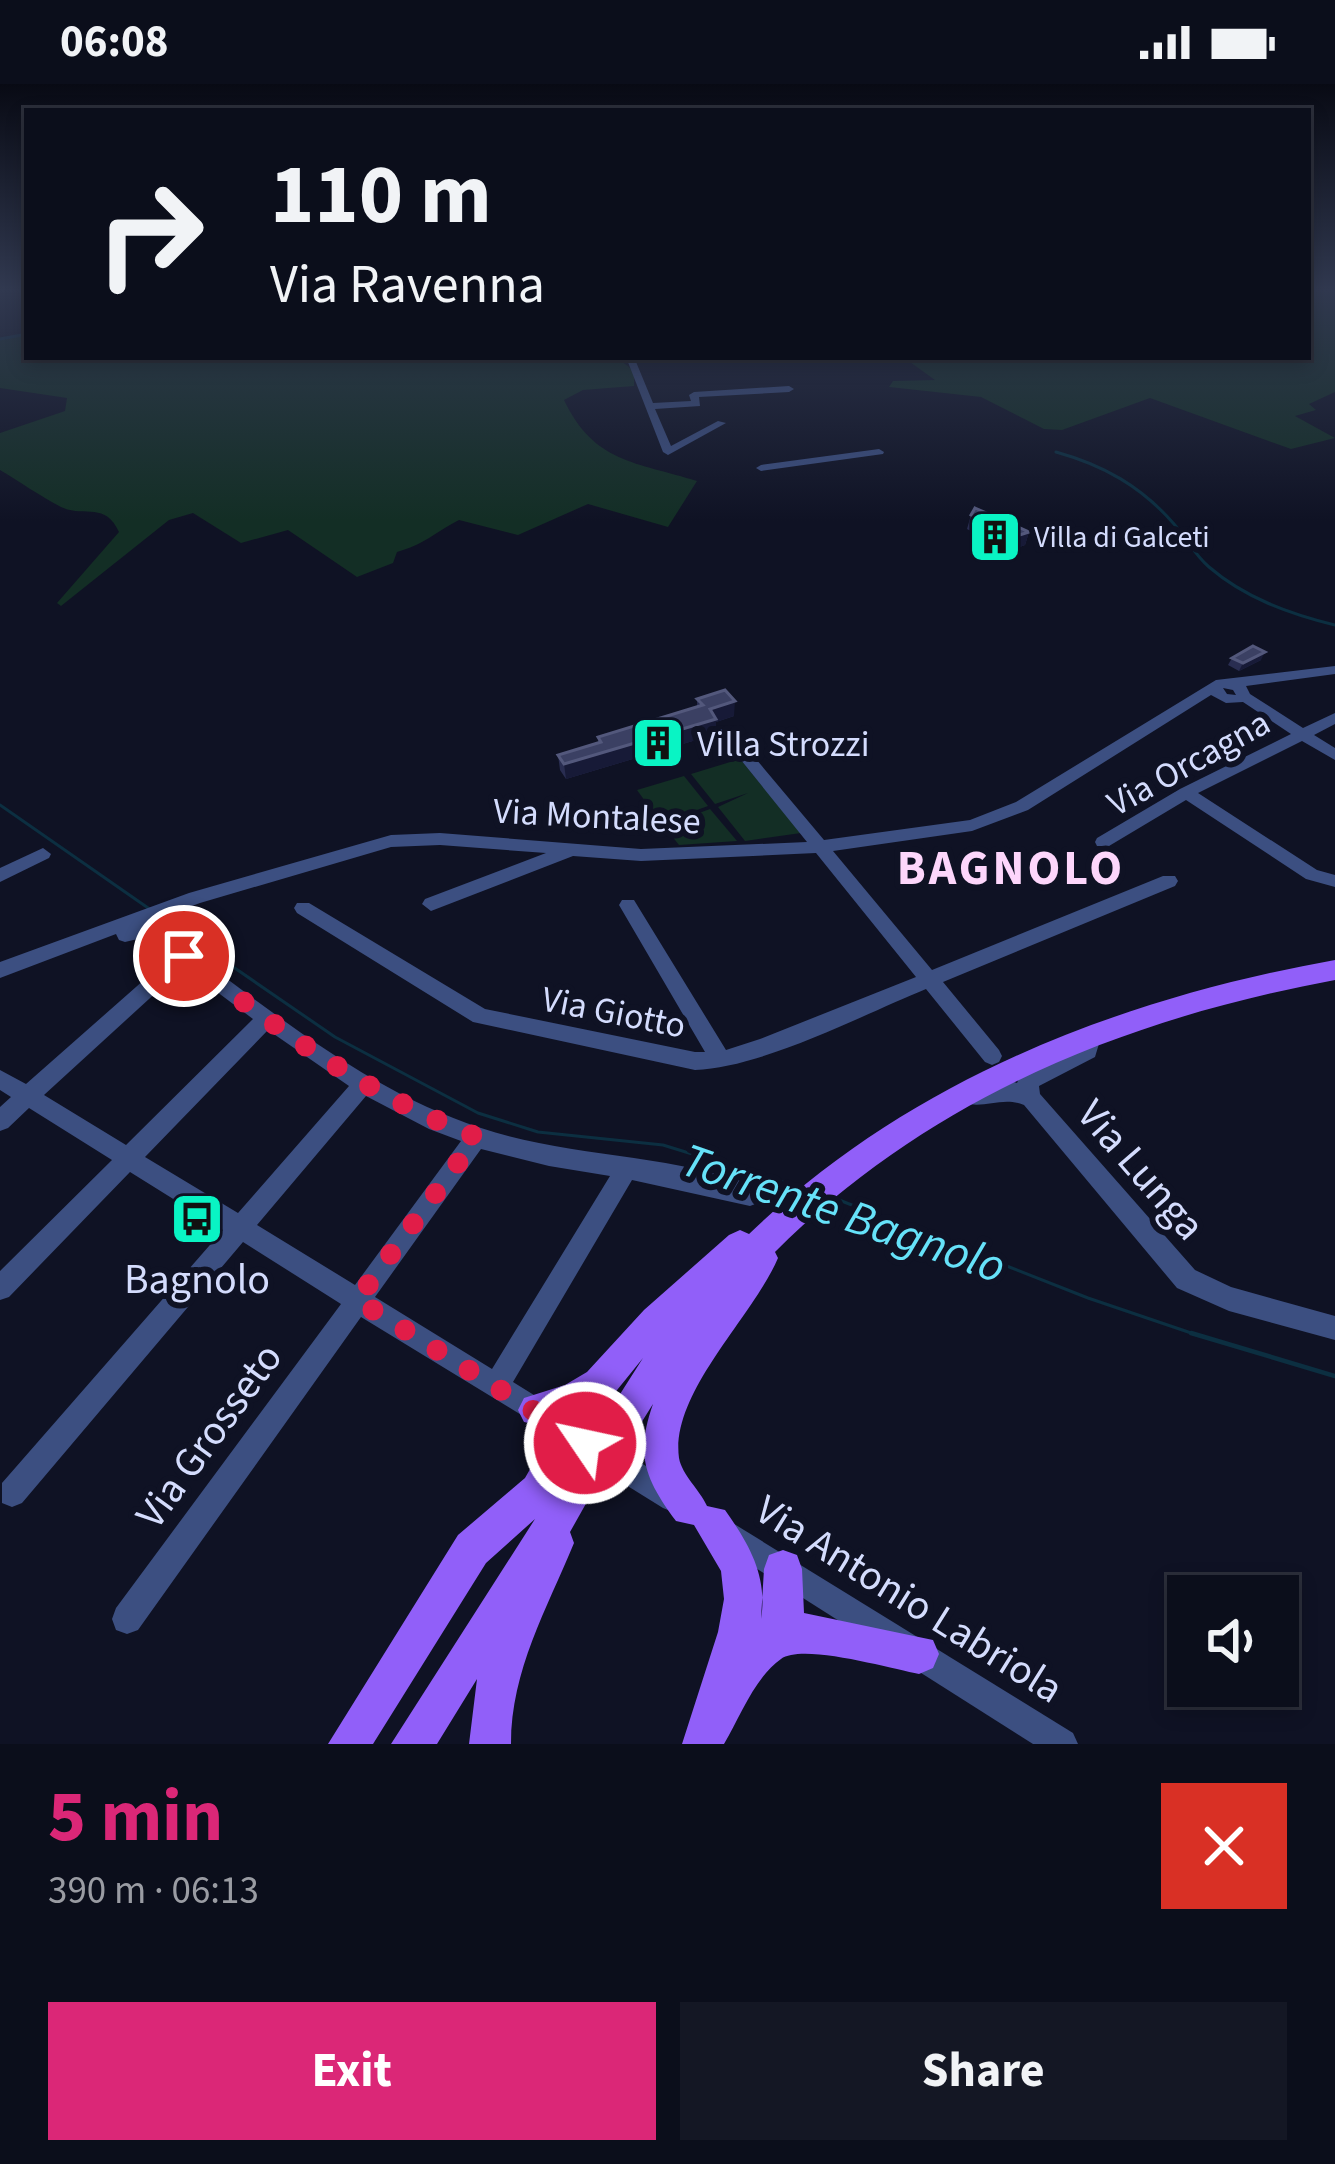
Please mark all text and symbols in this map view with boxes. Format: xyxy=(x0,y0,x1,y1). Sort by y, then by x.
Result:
text: 06:08 xyxy=(60,10,169,74)
text: 110 m xyxy=(270,136,492,256)
icon: right xyxy=(72,156,228,312)
text: Via Ravenna xyxy=(270,247,545,324)
building icon: Villa di Galceti xyxy=(967,509,1023,565)
place label: Villa di Galceti xyxy=(1034,516,1210,559)
street label: Via Orcagna xyxy=(1098,698,1279,829)
building icon: Villa Strozzi xyxy=(630,715,686,771)
place label: Villa Strozzi xyxy=(697,719,870,770)
street label: Via Montalese xyxy=(492,786,702,847)
district label: BAGNOLO xyxy=(897,835,1125,903)
pin xyxy=(133,905,235,1007)
icon: arrive xyxy=(151,923,217,989)
street label: Via Giotto xyxy=(538,974,690,1051)
street label: Via Lunga xyxy=(1062,1087,1219,1254)
water label: Torrente Bagnolo xyxy=(672,1127,1015,1301)
bus stop icon: Bagnolo xyxy=(169,1191,225,1247)
place label: Bagnolo xyxy=(124,1250,270,1310)
street label: Via Grosseto xyxy=(122,1331,297,1541)
position arrow xyxy=(522,1380,648,1506)
street label: Via Antonio Labriola xyxy=(744,1481,1074,1719)
map controls xyxy=(1167,1575,1299,1707)
button: sound xyxy=(1167,1575,1299,1707)
text: 5 min xyxy=(48,1766,223,1869)
button: close xyxy=(1161,1783,1287,1909)
text: 390 m · 06:13 xyxy=(48,1863,259,1919)
button: Exit xyxy=(48,2002,656,2140)
button: Share xyxy=(680,2002,1287,2140)

